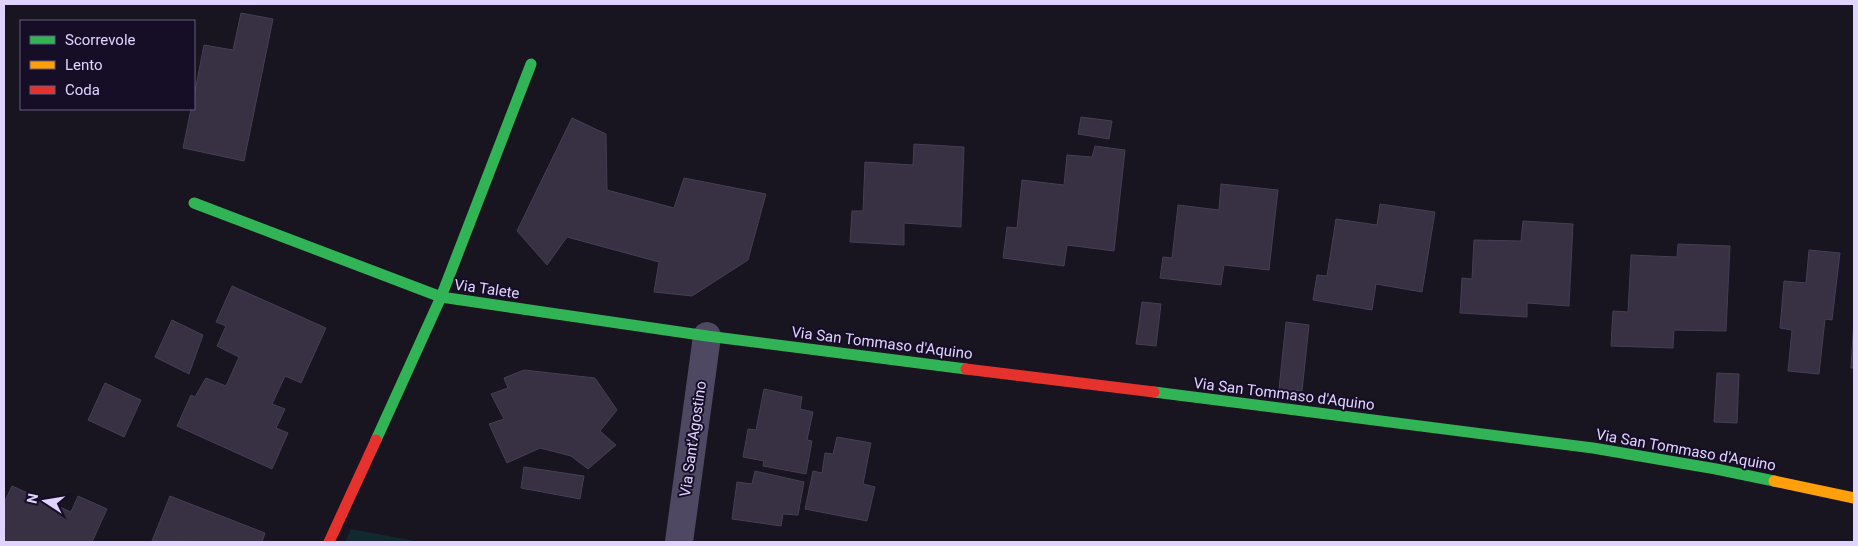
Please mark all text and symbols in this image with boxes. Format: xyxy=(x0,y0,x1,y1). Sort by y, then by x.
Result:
legend xyxy=(20,20,195,110)
text: Scorrevole xyxy=(65,31,136,49)
text: Lento xyxy=(65,56,103,74)
text: Coda xyxy=(65,81,100,99)
street label: Via Talete xyxy=(453,276,521,302)
street label: Via San Tommaso d'Aquino xyxy=(790,323,974,363)
street label: Via San Tommaso d'Aquino xyxy=(1192,374,1376,414)
street label: Via Sant'Agostino xyxy=(676,380,710,498)
street label: Via San Tommaso d'Aquino xyxy=(1595,425,1777,475)
north arrow xyxy=(20,476,70,526)
text: N xyxy=(23,492,41,505)

